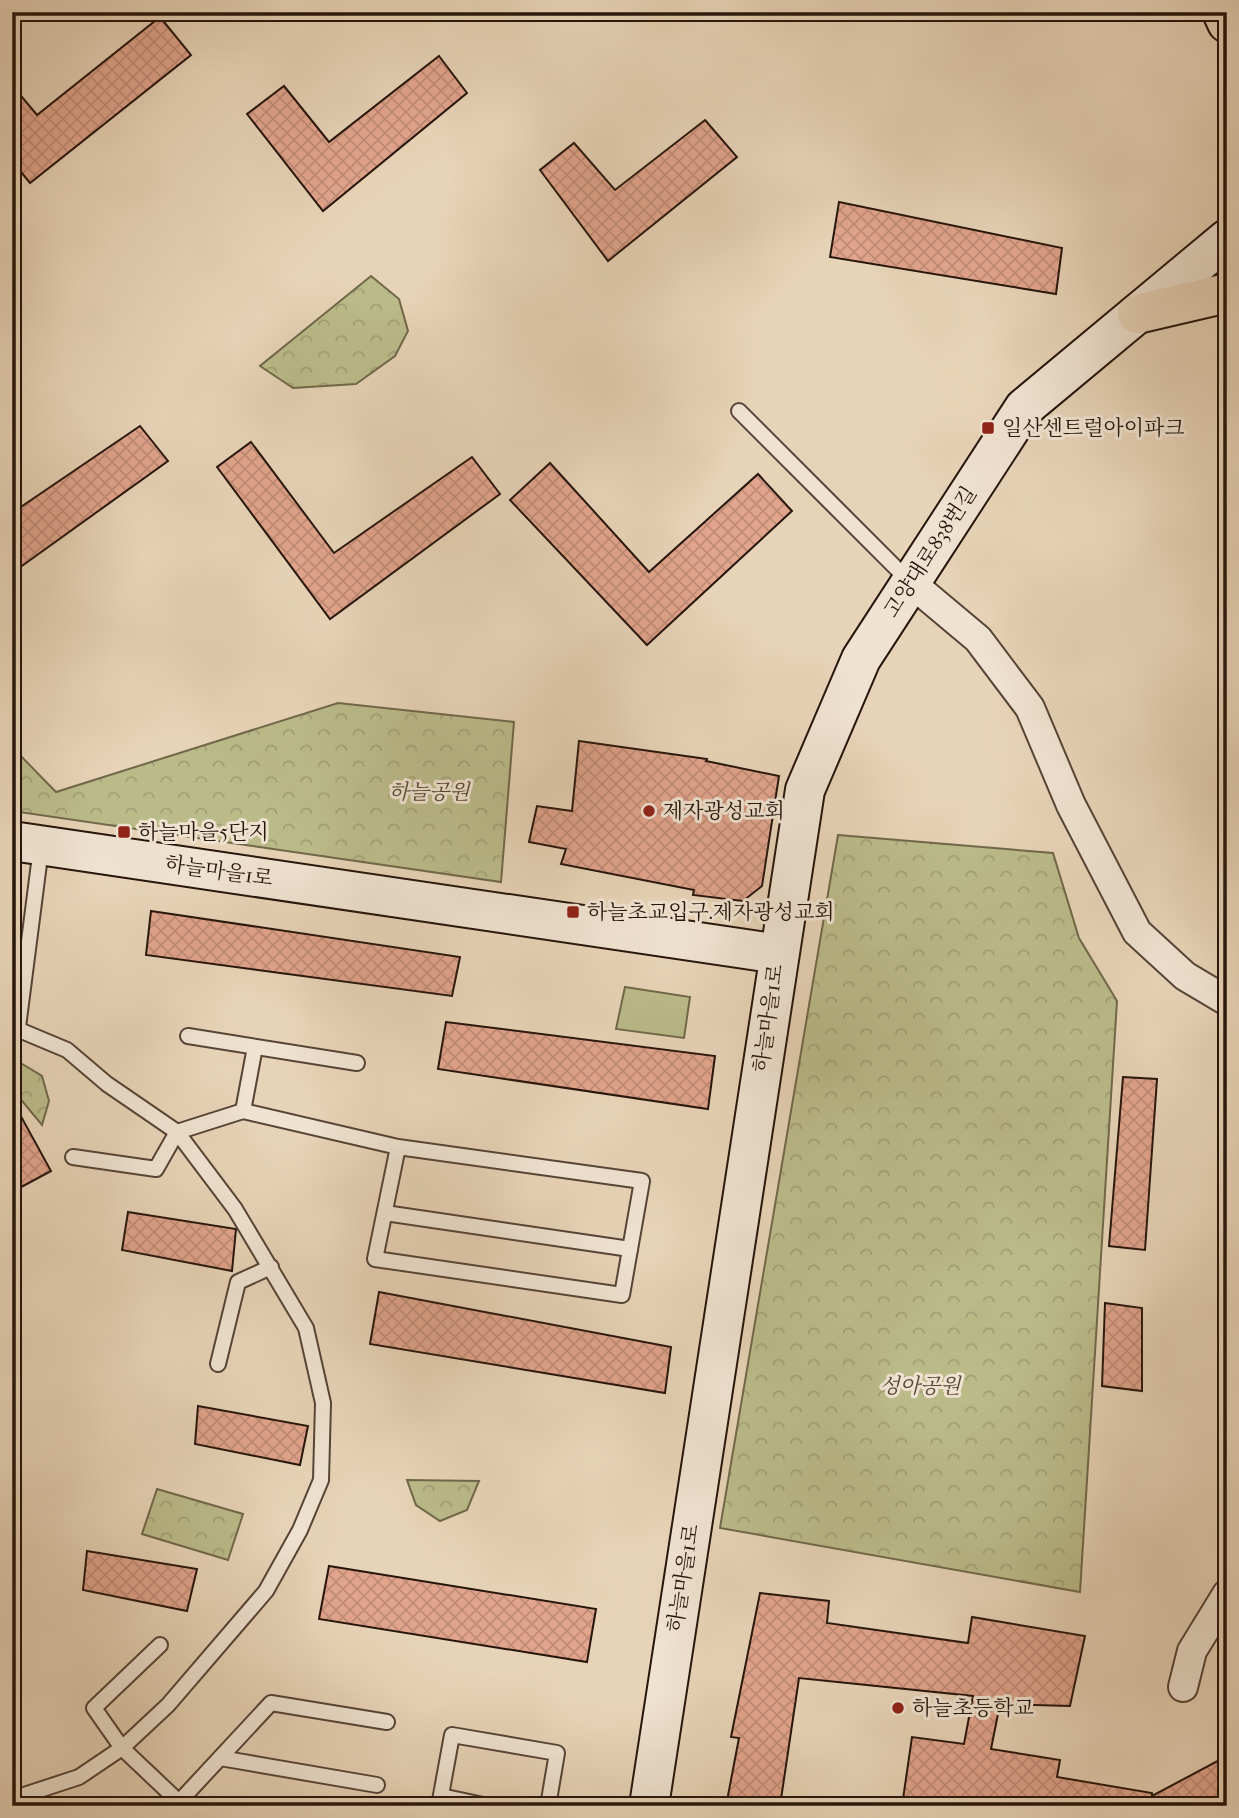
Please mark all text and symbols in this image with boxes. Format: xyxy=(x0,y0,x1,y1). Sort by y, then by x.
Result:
place label: 일산센트럴아이파크 xyxy=(1002,416,1185,440)
marker: 일산센트럴아이파크 xyxy=(980,420,996,436)
street label: 고양대로838번길 xyxy=(879,482,981,622)
park label: 하늘공원 xyxy=(388,780,471,804)
place label: 제자광성교회 xyxy=(663,799,785,823)
marker: 제자광성교회 xyxy=(641,803,657,819)
place label: 하늘마을5단지 xyxy=(138,820,269,844)
marker: 하늘마을5단지 xyxy=(116,824,132,840)
street label: 하늘마을1로 xyxy=(163,852,275,890)
place label: 하늘초교입구.제자광성교회 xyxy=(587,900,834,924)
marker: 하늘초교입구.제자광성교회 xyxy=(565,904,581,920)
street label: 하늘마을1로 xyxy=(749,962,787,1074)
park label: 성아공원 xyxy=(879,1374,962,1398)
street label: 하늘마을1로 xyxy=(663,1522,703,1634)
place label: 하늘초등학교 xyxy=(912,1696,1034,1720)
marker: 하늘초등학교 xyxy=(890,1700,906,1716)

